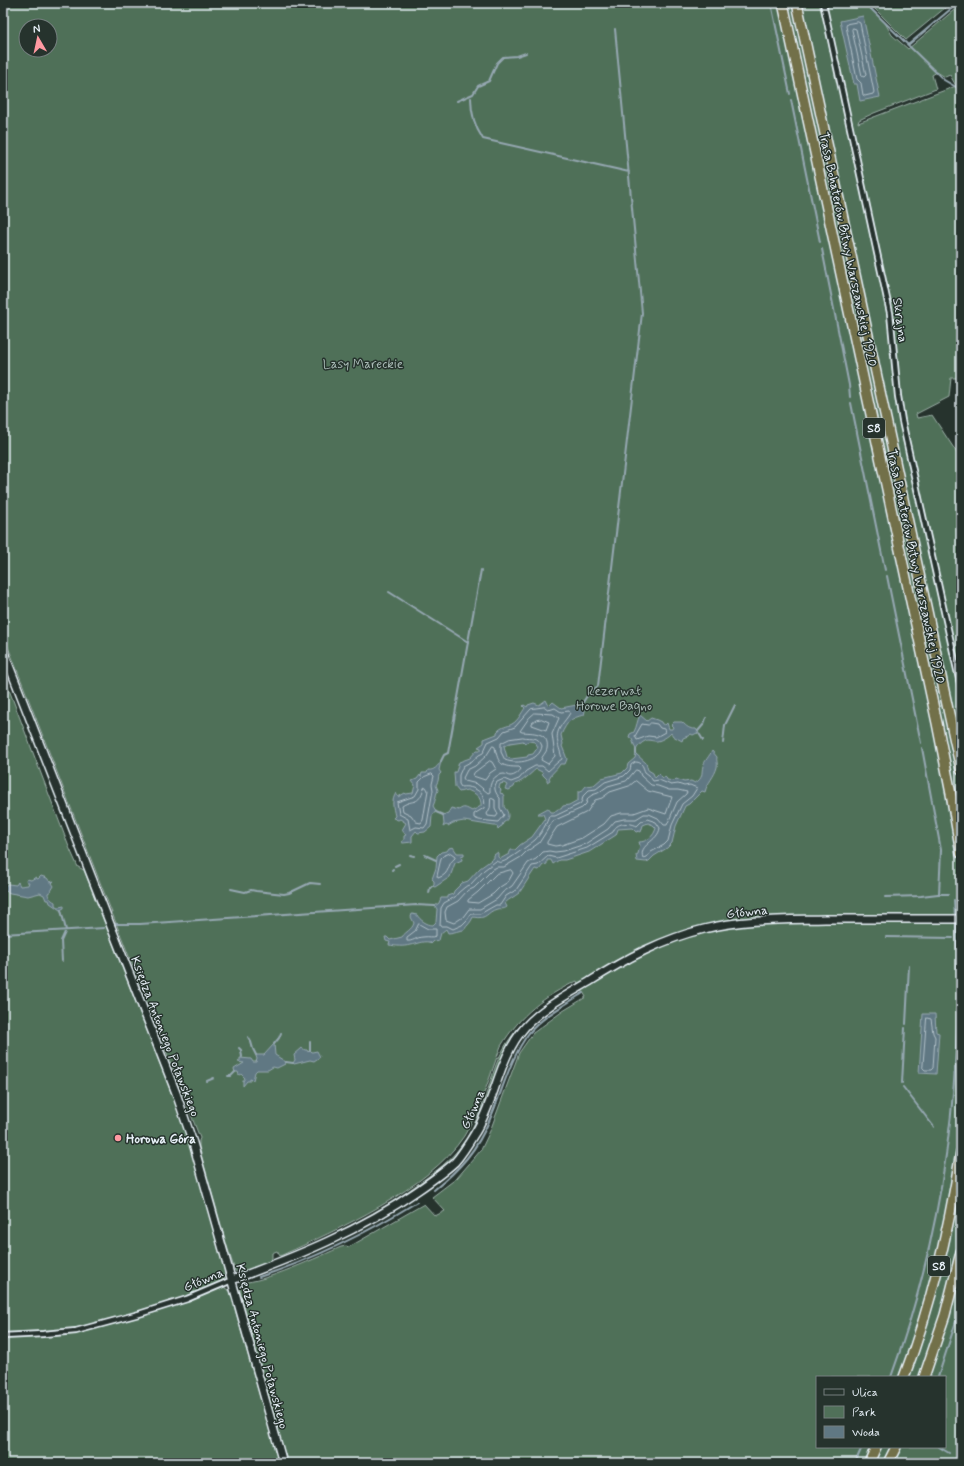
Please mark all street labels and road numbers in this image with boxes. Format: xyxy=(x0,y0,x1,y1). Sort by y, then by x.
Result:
street label: Trasa Bohaterów Bitwy Warszawskiej 1920 xyxy=(814,130,881,368)
street label: Skrajna xyxy=(888,297,911,344)
road number: S8 xyxy=(863,418,885,438)
street label: Trasa Bohaterów Bitwy Warszawskiej 1920 xyxy=(882,447,949,685)
street label: Główna xyxy=(726,902,769,923)
street label: Księdza Antoniego Poławskiego xyxy=(126,954,203,1120)
street label: Główna xyxy=(457,1087,490,1132)
road number: S8 xyxy=(928,1256,950,1276)
street label: Księdza Antoniego Poławskiego xyxy=(231,1262,292,1431)
street label: Główna xyxy=(181,1264,226,1296)

